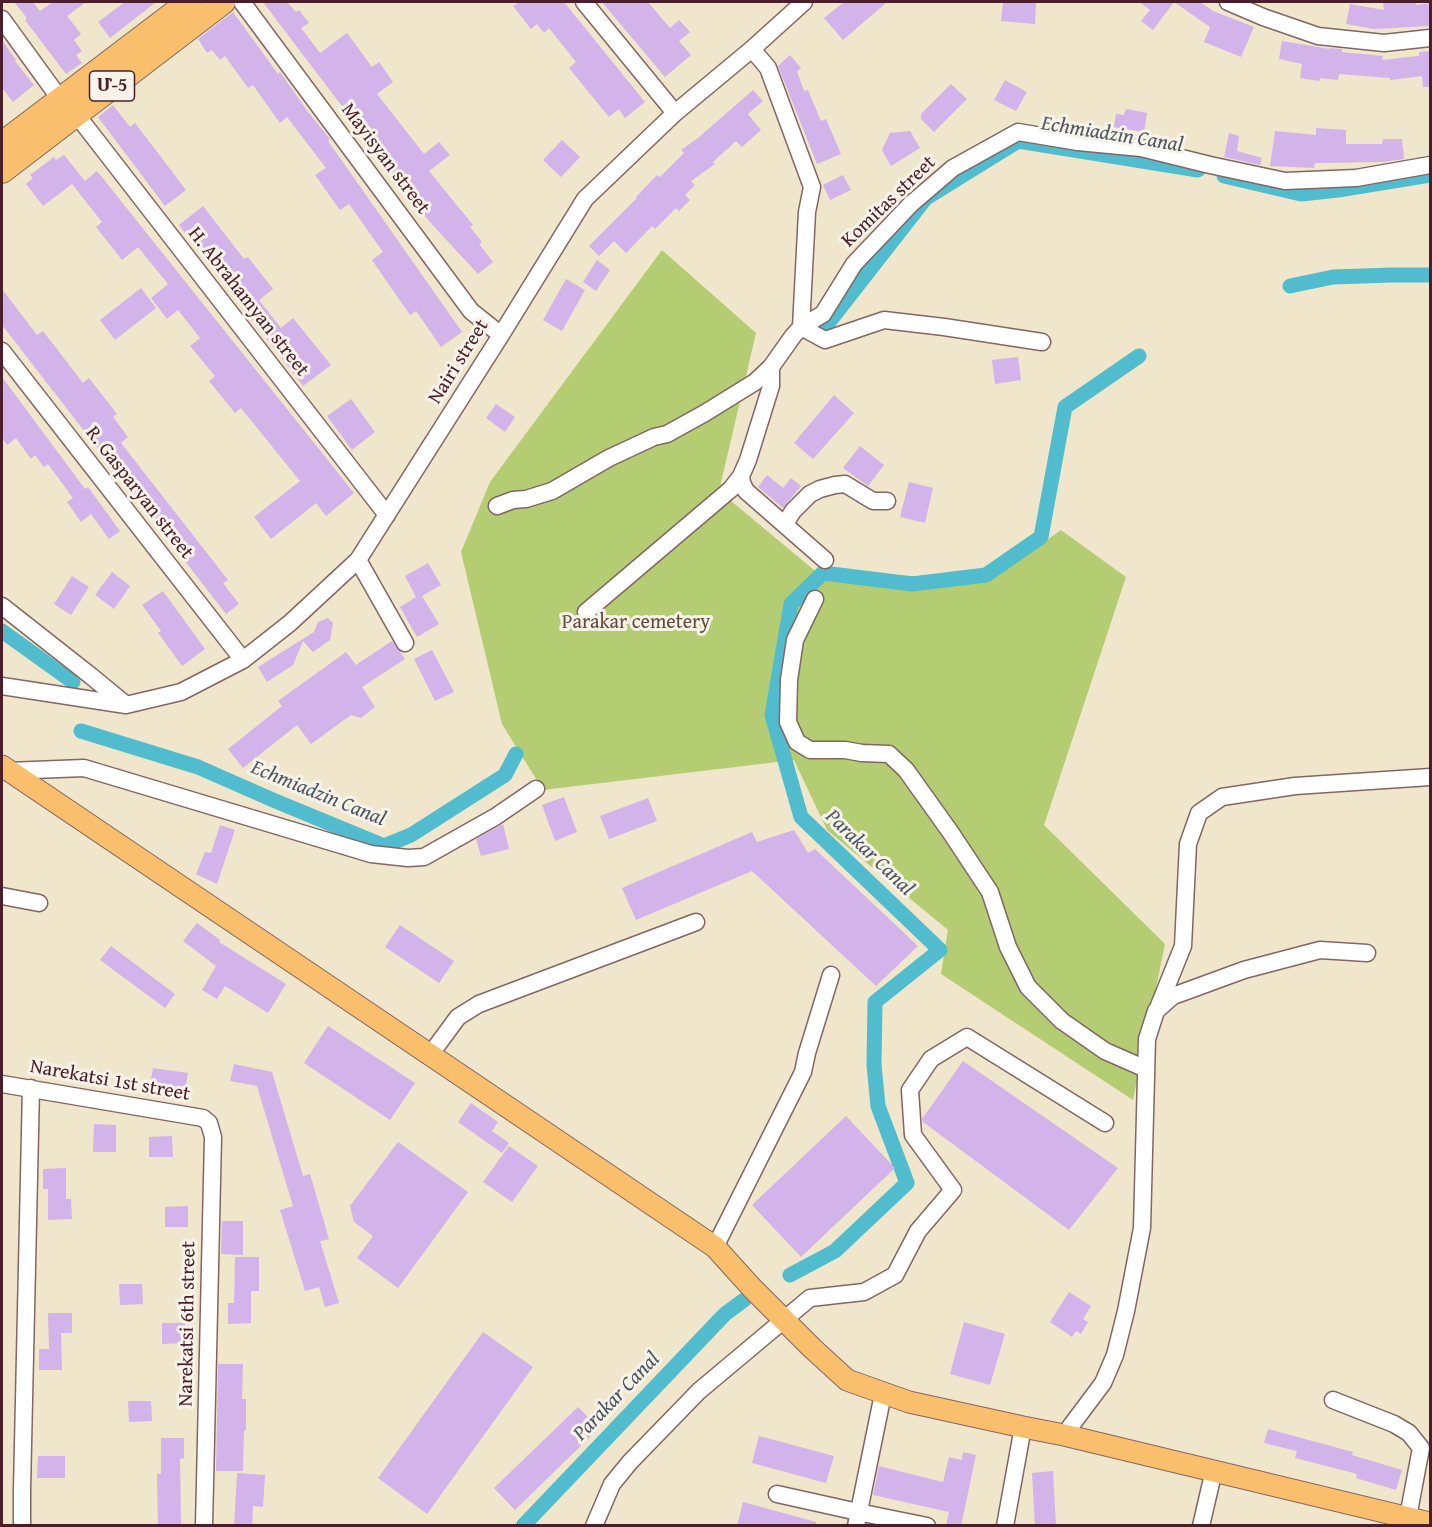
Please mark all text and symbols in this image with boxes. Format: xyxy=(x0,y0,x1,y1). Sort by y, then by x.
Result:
road number: Մ-5 xyxy=(90,71,134,101)
street label: Mayisyan street xyxy=(335,99,435,219)
water label: Echmiadzin Canal xyxy=(1039,111,1185,159)
street label: Komitas street xyxy=(837,151,941,253)
street label: H. Abrahamyan street xyxy=(182,222,314,382)
street label: Nairi street xyxy=(424,315,494,409)
street label: R. Gasparyan street xyxy=(80,422,198,564)
park label: Parakar cemetery xyxy=(562,611,710,635)
water label: Echmiadzin Canal xyxy=(247,756,389,832)
water label: Parakar Canal xyxy=(819,805,919,901)
street label: Narekatsi 1st street xyxy=(28,1055,192,1107)
street label: Narekatsi 6th street xyxy=(175,1241,201,1407)
water label: Parakar Canal xyxy=(569,1347,665,1447)

